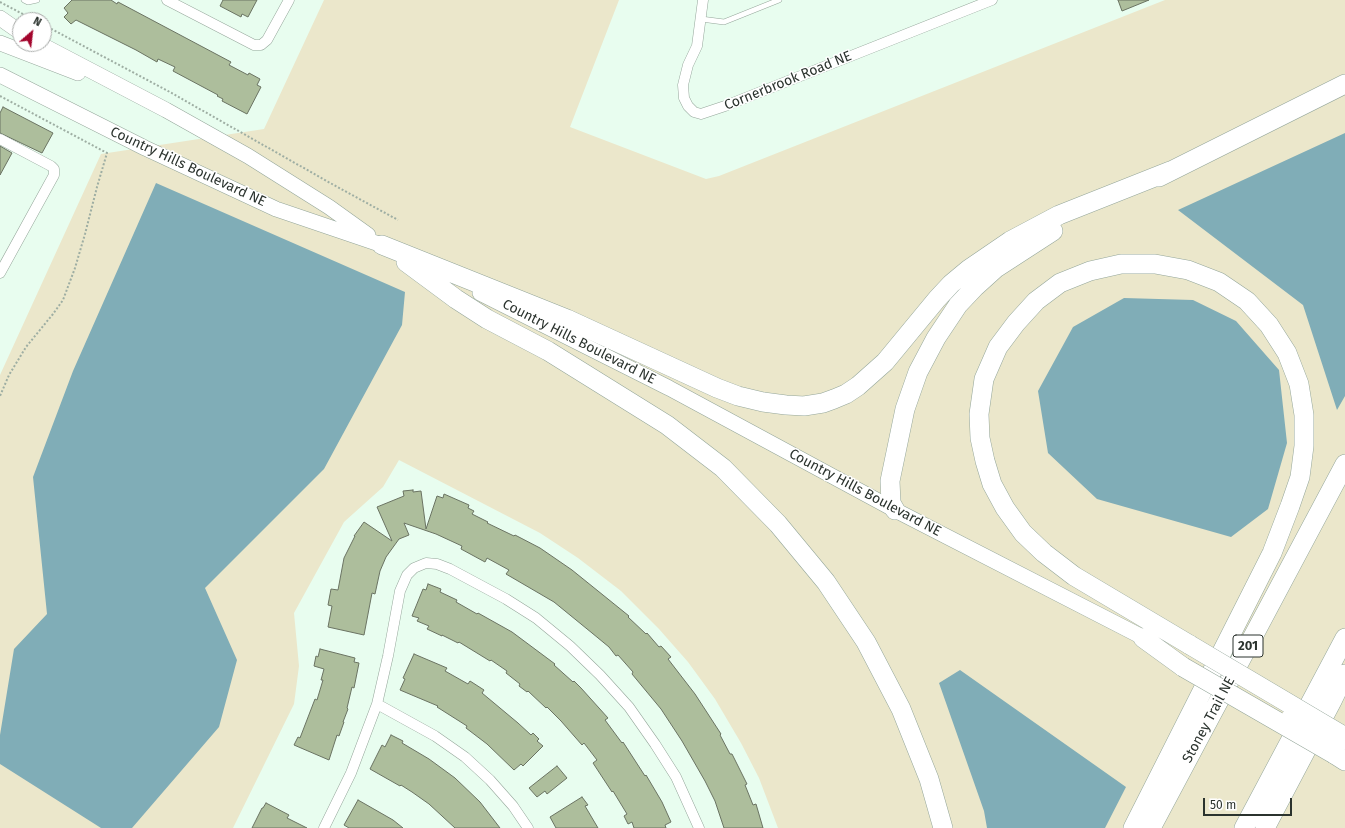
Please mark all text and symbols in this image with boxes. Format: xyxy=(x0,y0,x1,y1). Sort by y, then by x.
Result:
north arrow xyxy=(12,12,52,52)
text: N xyxy=(31,14,44,29)
street label: Cornerbrook Road NE xyxy=(722,48,854,114)
street label: Country Hills Boulevard NE xyxy=(107,123,269,211)
street label: Country Hills Boulevard NE xyxy=(499,296,659,388)
street label: Country Hills Boulevard NE xyxy=(786,446,944,540)
road number: 201 xyxy=(1233,635,1263,657)
street label: Stoney Trail NE xyxy=(1179,674,1239,766)
scale bar xyxy=(1205,790,1294,816)
text: 50 m xyxy=(1210,798,1236,812)

